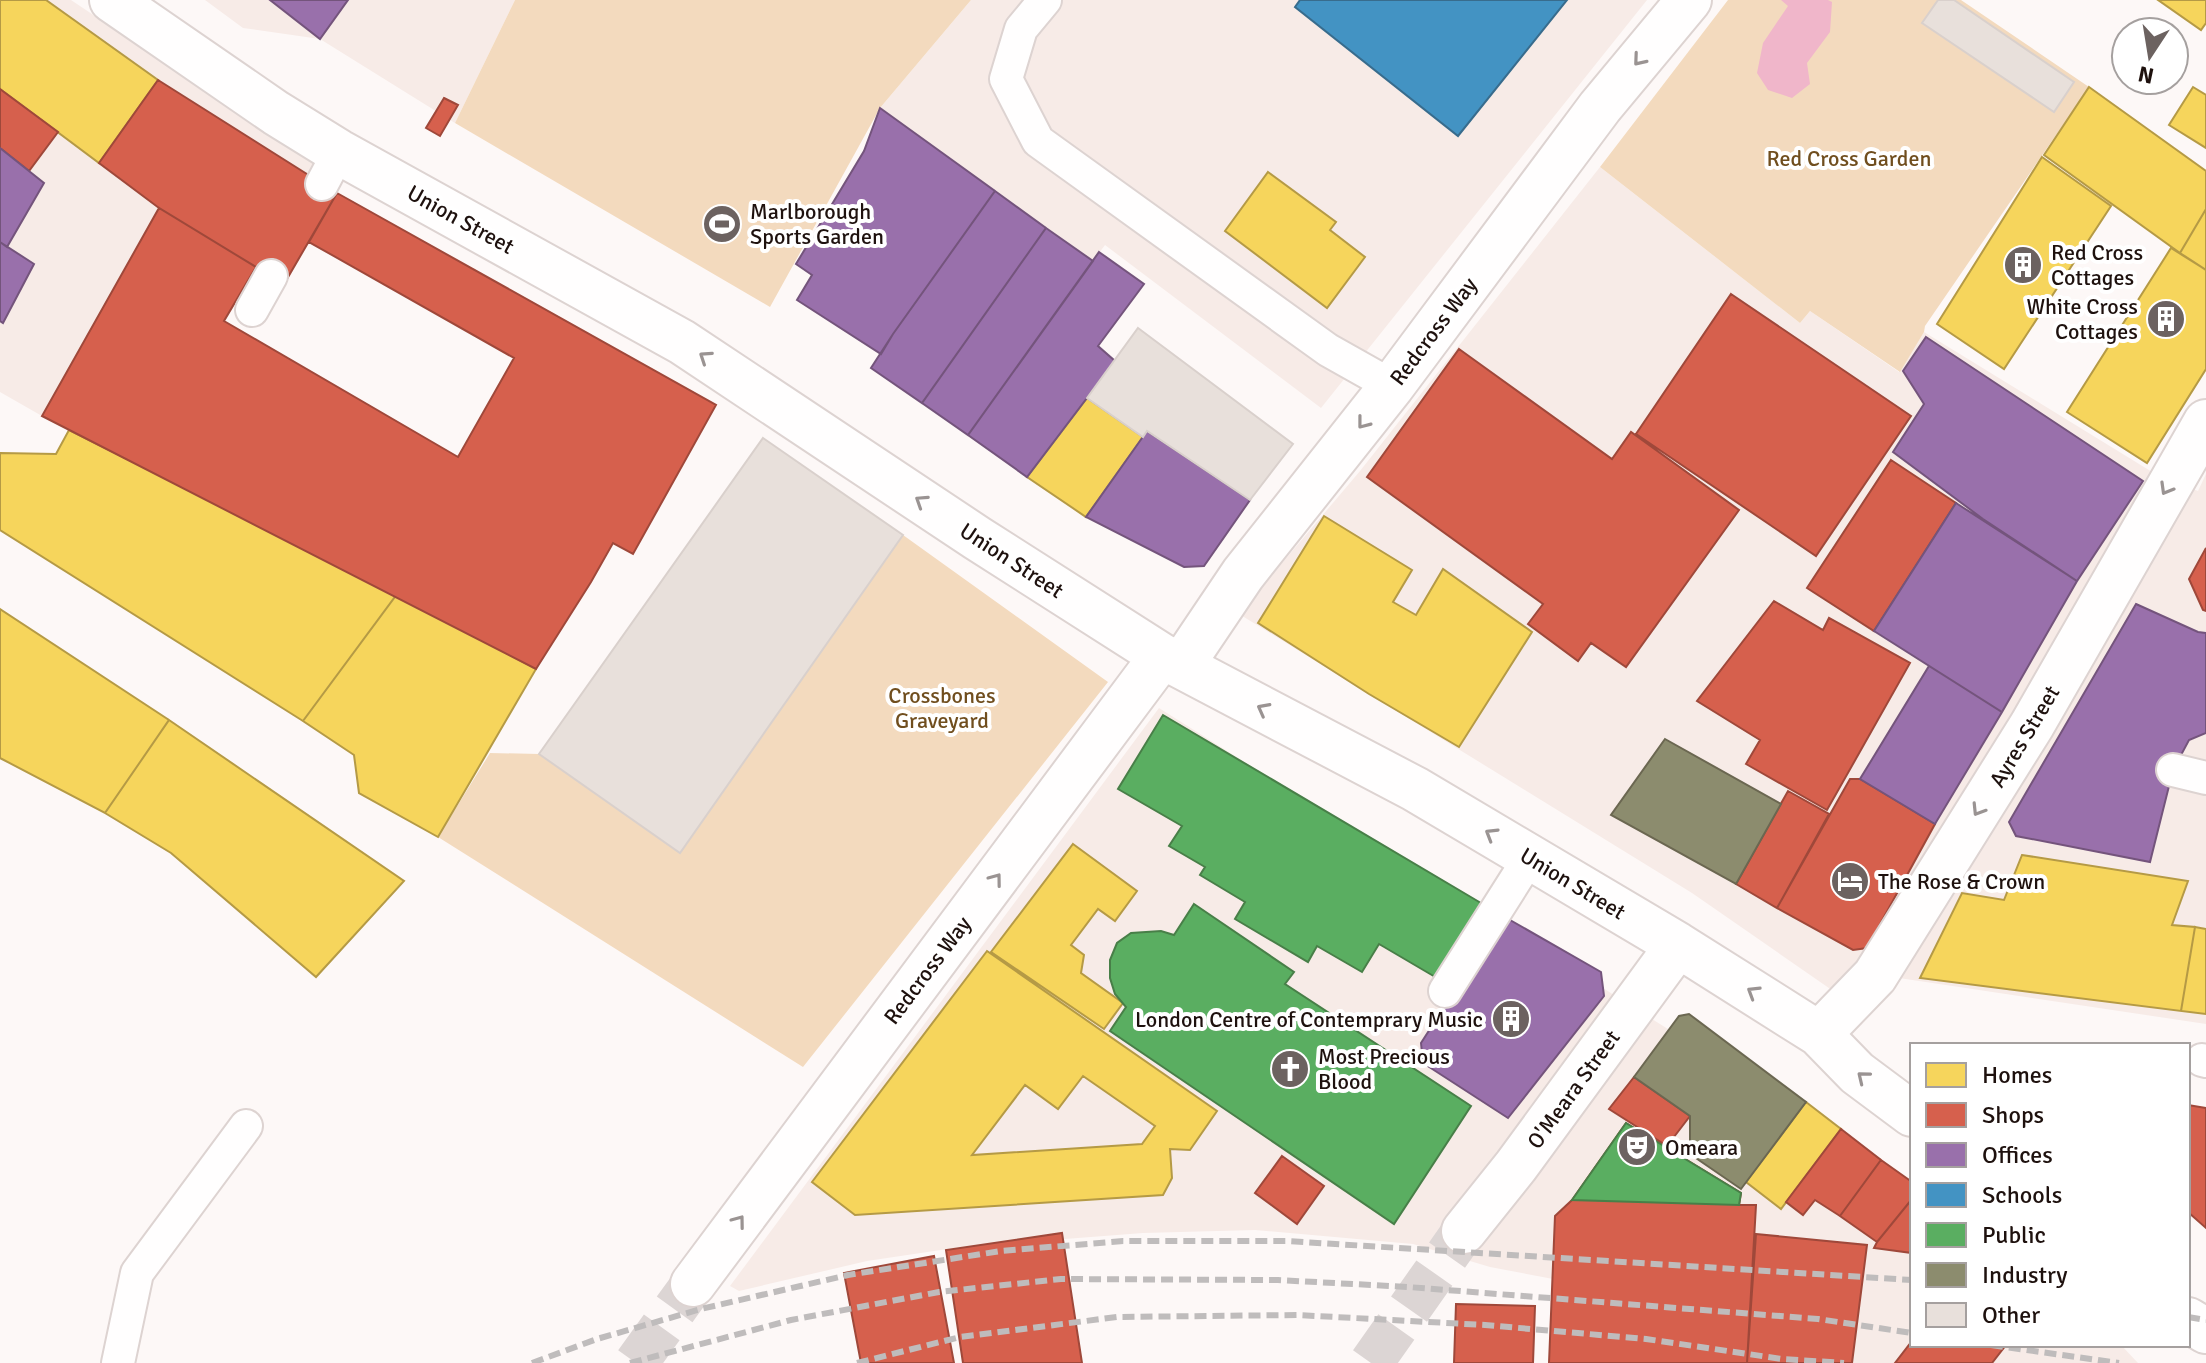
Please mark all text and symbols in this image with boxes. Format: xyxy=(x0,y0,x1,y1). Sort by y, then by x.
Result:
north arrow xyxy=(2110,16,2190,96)
one-way arrow xyxy=(1634,51,1649,65)
text: N xyxy=(2136,60,2156,90)
park label: Red Cross Garden xyxy=(1767,145,1931,172)
street label: Union Street xyxy=(402,179,519,260)
place label: Marlborough Sports Garden xyxy=(750,198,884,250)
sports icon: Marlborough Sports Garden xyxy=(701,203,743,245)
place label: Red Cross Cottages xyxy=(2051,239,2143,291)
building icon: Red Cross Cottages xyxy=(2002,244,2044,286)
street label: Redcross Way xyxy=(1384,271,1483,391)
place label: White Cross Cottages xyxy=(2026,293,2138,345)
building icon: White Cross Cottages xyxy=(2145,298,2187,340)
one-way arrow xyxy=(699,352,713,367)
one-way arrow xyxy=(1358,414,1372,429)
one-way arrow xyxy=(2160,480,2176,495)
one-way arrow xyxy=(916,496,930,511)
street label: Union Street xyxy=(955,517,1069,604)
street label: Ayres Street xyxy=(1984,680,2065,792)
park label: Crossbones Graveyard xyxy=(888,682,996,734)
one-way arrow xyxy=(1257,703,1271,718)
one-way arrow xyxy=(1973,801,1988,816)
one-way arrow xyxy=(1485,828,1500,844)
street label: Union Street xyxy=(1515,841,1631,926)
hotel icon: The Rose & Crown xyxy=(1829,860,1871,902)
place label: The Rose & Crown xyxy=(1878,868,2045,895)
one-way arrow xyxy=(986,873,1000,887)
street label: Redcross Way xyxy=(878,910,977,1030)
one-way arrow xyxy=(1748,987,1762,1002)
building icon: London Centre of Contemprary Music xyxy=(1490,998,1532,1040)
place label: London Centre of Contemprary Music xyxy=(1135,1006,1483,1033)
street label: O'Meara Street xyxy=(1521,1024,1626,1154)
place label: Most Precious Blood xyxy=(1318,1043,1450,1095)
legend xyxy=(1910,1043,2190,1347)
church icon: Most Precious Blood xyxy=(1269,1048,1311,1090)
text: Homes xyxy=(1982,1060,2052,1090)
one-way arrow xyxy=(1858,1072,1872,1087)
text: Shops xyxy=(1982,1100,2044,1130)
theatre icon: Omeara xyxy=(1616,1126,1658,1168)
place label: Omeara xyxy=(1665,1134,1738,1161)
text: Offices xyxy=(1982,1140,2053,1170)
text: Schools xyxy=(1982,1180,2062,1210)
one-way arrow xyxy=(730,1215,744,1230)
text: Public xyxy=(1982,1220,2046,1250)
text: Industry xyxy=(1982,1260,2068,1290)
text: Other xyxy=(1982,1300,2040,1330)

